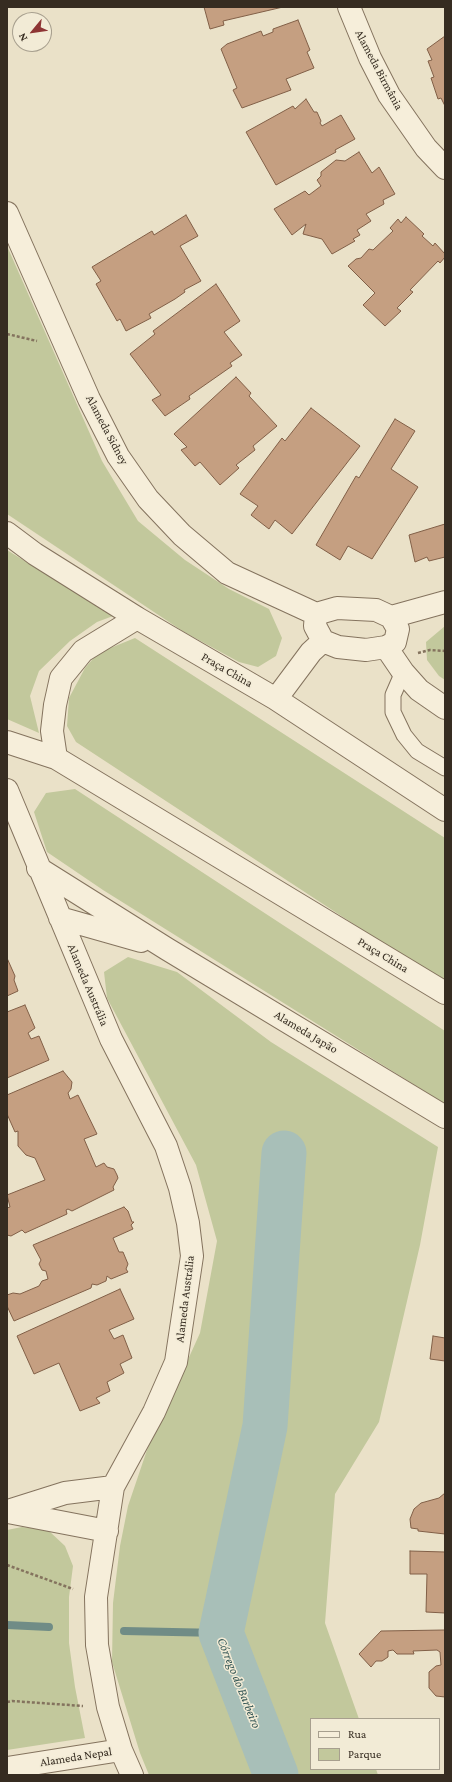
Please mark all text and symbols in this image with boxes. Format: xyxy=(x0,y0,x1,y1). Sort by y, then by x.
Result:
north arrow xyxy=(12,12,52,52)
street label: Alameda Birmânia xyxy=(352,27,406,113)
text: N xyxy=(15,31,29,44)
street label: Alameda Sidney xyxy=(83,393,131,467)
street label: Praça China xyxy=(199,649,255,691)
street label: Praça China xyxy=(355,934,411,976)
street label: Alameda Austrália xyxy=(64,942,112,1028)
street label: Alameda Japão xyxy=(272,1007,340,1057)
street label: Alameda Austrália xyxy=(173,1255,197,1343)
water label: Córrego do Barbeiro xyxy=(214,1635,264,1731)
legend xyxy=(310,1718,440,1770)
text: Rua xyxy=(348,1727,366,1741)
street label: Alameda Nepal xyxy=(39,1744,113,1770)
text: Parque xyxy=(348,1747,381,1761)

